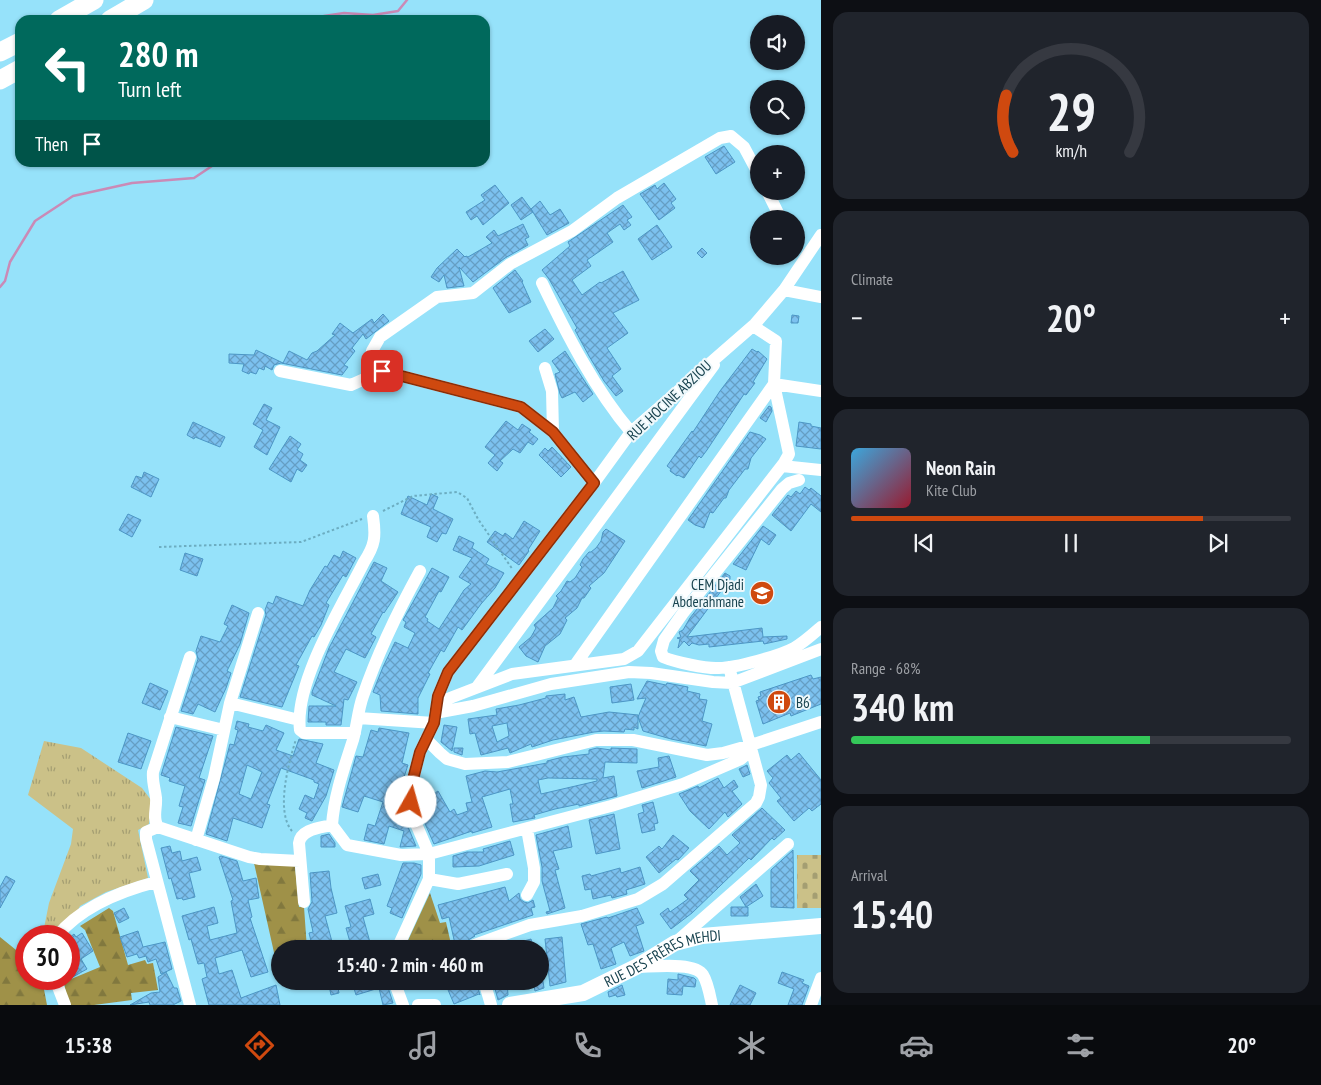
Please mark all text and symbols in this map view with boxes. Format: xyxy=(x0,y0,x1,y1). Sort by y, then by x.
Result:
map controls xyxy=(750,15,805,265)
button: sound xyxy=(750,15,805,70)
text: 280 m xyxy=(118,31,199,77)
icon: left xyxy=(35,35,100,100)
text: Turn left xyxy=(118,75,182,103)
text: 29 xyxy=(1046,78,1096,145)
button: search xyxy=(750,80,805,135)
icon: arrive xyxy=(78,130,106,158)
text: Then xyxy=(35,132,68,156)
text: km/h xyxy=(1055,139,1087,162)
button: + xyxy=(750,145,805,200)
button: − xyxy=(750,210,805,265)
text: Climate xyxy=(851,269,893,289)
text: 20° xyxy=(1046,293,1096,342)
text: − xyxy=(851,299,863,336)
text: + xyxy=(1279,299,1291,336)
pin xyxy=(361,350,403,392)
street label: RUE HOCINE ABZIOU xyxy=(623,356,715,444)
icon: arrive xyxy=(368,357,396,385)
text: Neon Rain xyxy=(926,456,995,480)
text: Kite Club xyxy=(926,480,977,500)
icon: previous xyxy=(910,529,938,557)
icon: pause xyxy=(1057,529,1085,557)
icon: next xyxy=(1204,529,1232,557)
place label: CEM Djadi Abderahmane xyxy=(672,575,744,611)
school or university icon: CEM Djadi Abderahmane xyxy=(749,580,775,606)
text: Range · 68% xyxy=(851,658,920,678)
text: 340 km xyxy=(851,682,954,731)
building icon: B6 xyxy=(766,689,792,715)
place label: B6 xyxy=(796,693,810,712)
position arrow xyxy=(384,775,436,827)
text: Arrival xyxy=(851,865,887,885)
text: 15:40 xyxy=(851,889,933,938)
speed limit sign: 30 xyxy=(15,925,80,990)
street label: RUE DES FRÈRES MEHDI xyxy=(601,925,722,991)
text: 15:40 · 2 min · 460 m xyxy=(337,953,483,977)
icon: directions xyxy=(242,1028,277,1063)
icon: music xyxy=(406,1028,441,1063)
icon: phone xyxy=(570,1028,605,1063)
icon: climate xyxy=(734,1028,769,1063)
icon: car xyxy=(899,1028,934,1063)
icon: filters xyxy=(1063,1028,1098,1063)
text: 15:38 xyxy=(65,1031,112,1059)
text: 20° xyxy=(1227,1031,1256,1059)

